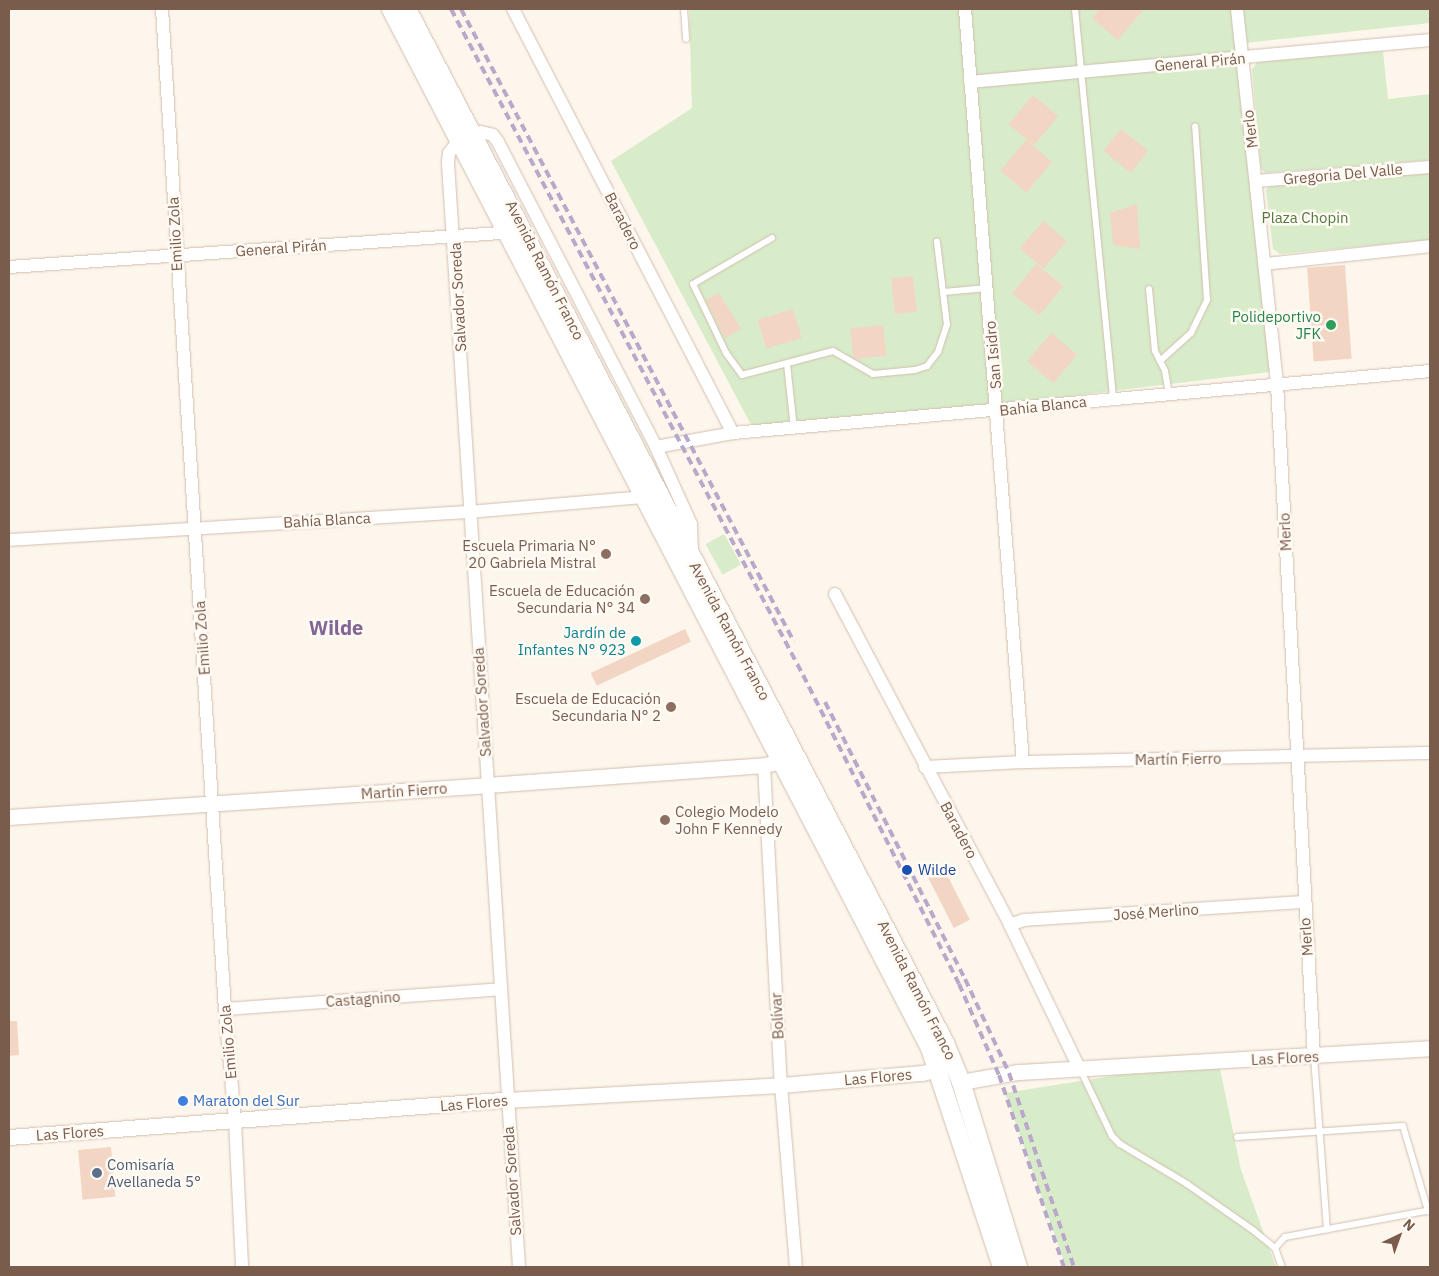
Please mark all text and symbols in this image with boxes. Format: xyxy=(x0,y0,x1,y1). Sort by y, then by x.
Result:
street label: General Pirán xyxy=(1154,49,1246,75)
street label: Merlo xyxy=(1239,109,1261,149)
street label: Gregoria Del Valle xyxy=(1282,160,1404,188)
street label: Baradero xyxy=(601,189,645,253)
street label: Emilio Zola xyxy=(164,196,186,272)
street label: Avenida Ramón Franco xyxy=(502,197,588,343)
park label: Plaza Chopin xyxy=(1262,209,1348,227)
street label: General Pirán xyxy=(235,236,327,260)
street label: Salvador Soreda xyxy=(446,242,470,352)
place label: Polideportivo JFK xyxy=(1232,307,1321,342)
marker: Polideportivo JFK xyxy=(1325,319,1337,331)
street label: San Isidro xyxy=(981,320,1005,390)
street label: Bahía Blanca xyxy=(999,392,1087,420)
street label: Bahía Blanca xyxy=(283,509,371,531)
street label: Merlo xyxy=(1275,512,1295,552)
place label: Escuela Primaria N° 20 Gabriela Mistral xyxy=(462,536,596,571)
marker: Escuela Primaria N° 20 Gabriela Mistral xyxy=(600,548,612,560)
street label: Avenida Ramón Franco xyxy=(686,559,774,703)
place label: Escuela de Educación Secundaria N° 34 xyxy=(489,581,635,616)
marker: Escuela de Educación Secundaria N° 34 xyxy=(639,593,651,605)
street label: Emilio Zola xyxy=(190,600,214,676)
district label: Wilde xyxy=(309,615,363,639)
place label: Jardín de Infantes N° 923 xyxy=(518,623,626,658)
marker: Jardín de Infantes N° 923 xyxy=(630,635,642,647)
street label: Salvador Soreda xyxy=(469,647,495,757)
place label: Escuela de Educación Secundaria N° 2 xyxy=(515,689,661,724)
marker: Escuela de Educación Secundaria N° 2 xyxy=(665,701,677,713)
street label: Martín Fierro xyxy=(1135,749,1221,769)
street label: Martín Fierro xyxy=(360,779,448,803)
street label: Baradero xyxy=(936,798,982,862)
place label: Colegio Modelo John F Kennedy xyxy=(675,802,782,837)
marker: Colegio Modelo John F Kennedy xyxy=(659,814,671,826)
place label: Wilde xyxy=(918,861,956,879)
marker: Wilde xyxy=(900,863,914,877)
street label: José Merlino xyxy=(1113,900,1199,924)
street label: Avenida Ramón Franco xyxy=(874,917,960,1063)
street label: Merlo xyxy=(1296,917,1316,957)
street label: Castagnino xyxy=(325,987,401,1011)
street label: Bolívar xyxy=(767,992,787,1040)
street label: Emilio Zola xyxy=(216,1004,240,1080)
street label: Las Flores xyxy=(1250,1047,1320,1069)
street label: Las Flores xyxy=(843,1065,913,1089)
street label: Las Flores xyxy=(439,1091,509,1115)
place label: Maraton del Sur xyxy=(193,1092,300,1110)
marker: Maraton del Sur xyxy=(177,1095,189,1107)
street label: Las Flores xyxy=(35,1122,105,1144)
street label: Salvador Soreda xyxy=(499,1126,525,1236)
place label: Comisaría Avellaneda 5° xyxy=(107,1155,201,1190)
marker: Comisaría Avellaneda 5° xyxy=(91,1167,103,1179)
north arrow xyxy=(1374,1211,1424,1261)
text: N xyxy=(1399,1215,1419,1235)

